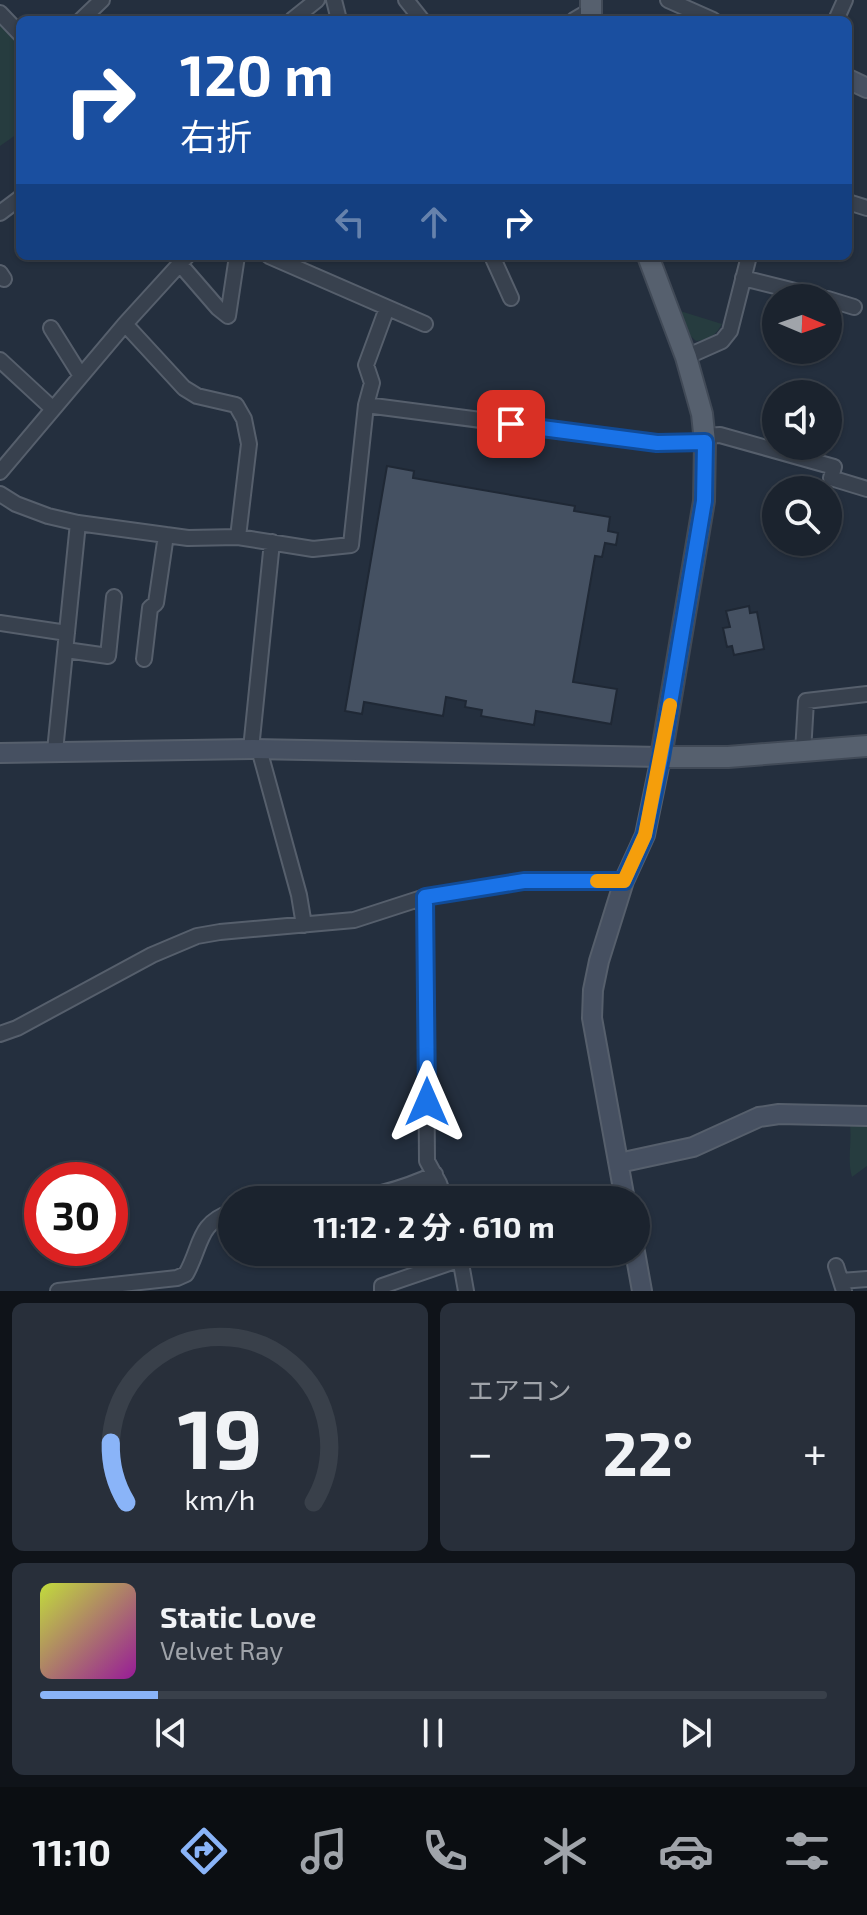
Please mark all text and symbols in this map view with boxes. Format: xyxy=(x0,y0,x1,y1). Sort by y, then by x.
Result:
text: 120 m xyxy=(180,40,334,107)
icon: right xyxy=(48,48,152,152)
text: 右折 xyxy=(180,114,252,157)
icon: left xyxy=(328,200,372,244)
icon: ahead xyxy=(412,200,456,244)
icon: right xyxy=(496,200,540,244)
north arrow xyxy=(762,284,842,364)
map controls xyxy=(762,284,842,556)
button: sound xyxy=(762,380,842,460)
pin xyxy=(477,390,545,458)
icon: arrive xyxy=(489,402,533,446)
button: search xyxy=(762,476,842,556)
position arrow xyxy=(385,1060,469,1144)
speed limit sign: 30 xyxy=(24,1162,128,1266)
text: 11:12 · 2 分 · 610 m xyxy=(313,1208,555,1244)
text: エアコン xyxy=(468,1374,572,1405)
text: 19 xyxy=(177,1386,262,1486)
text: 22° xyxy=(603,1416,693,1488)
text: − xyxy=(468,1425,493,1478)
text: + xyxy=(803,1425,827,1478)
text: km/h xyxy=(184,1481,255,1516)
text: Static Love xyxy=(160,1598,316,1634)
text: Velvet Ray xyxy=(160,1634,283,1665)
icon: previous xyxy=(149,1711,193,1755)
icon: pause xyxy=(411,1711,455,1755)
icon: next xyxy=(674,1711,718,1755)
icon: directions xyxy=(176,1823,232,1879)
icon: music xyxy=(296,1823,352,1879)
icon: phone xyxy=(417,1823,473,1879)
icon: climate xyxy=(537,1823,593,1879)
icon: car xyxy=(658,1823,714,1879)
icon: filters xyxy=(779,1823,835,1879)
text: 11:10 xyxy=(32,1830,111,1873)

